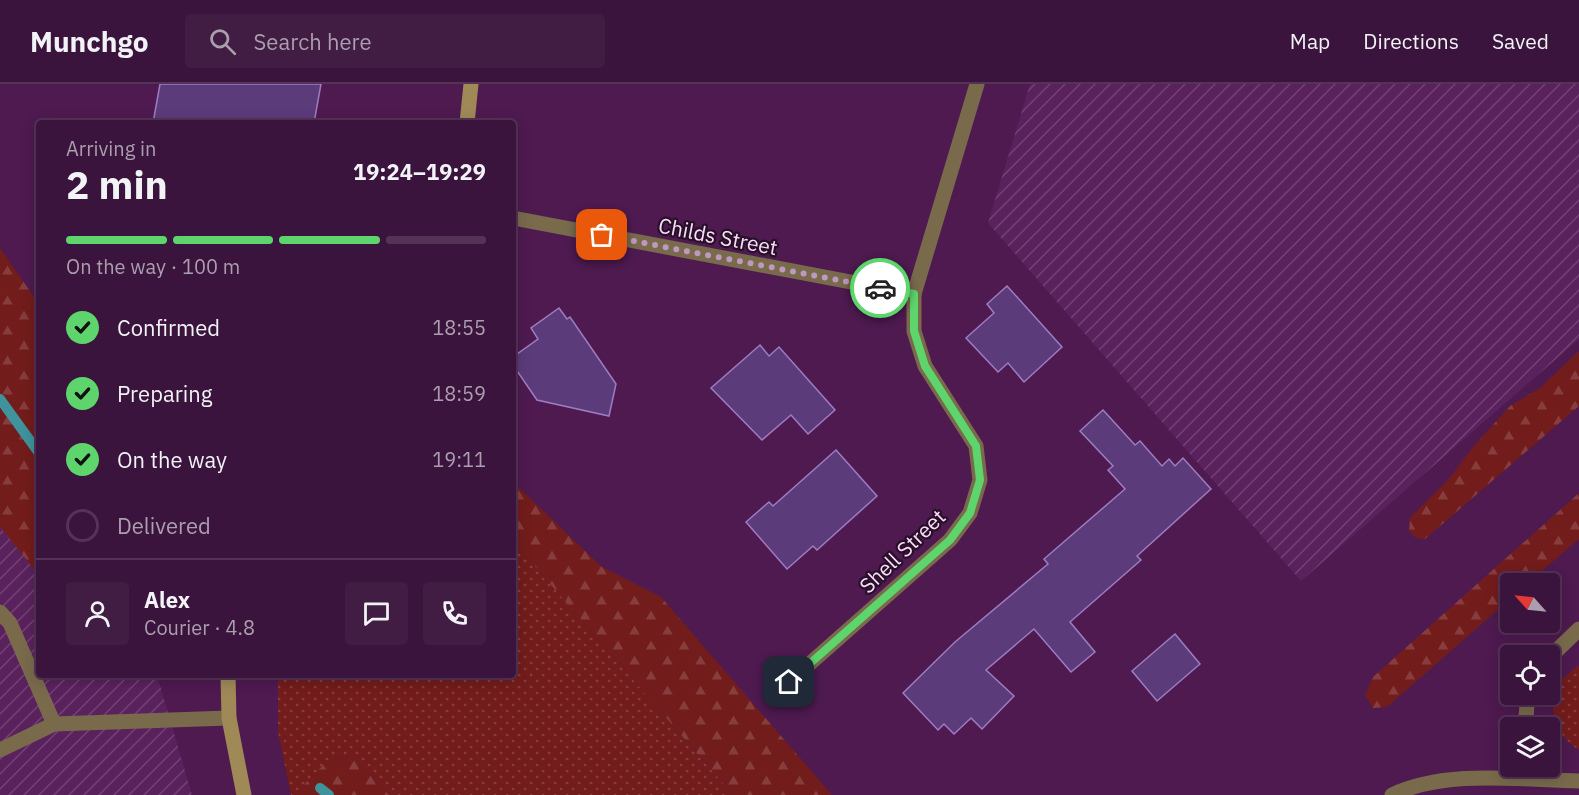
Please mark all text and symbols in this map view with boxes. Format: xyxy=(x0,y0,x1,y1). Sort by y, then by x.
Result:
search box xyxy=(185,14,605,68)
text: Munchgo xyxy=(30,23,149,60)
icon: search xyxy=(206,25,239,58)
text: Search here xyxy=(254,27,372,56)
text: Map xyxy=(1290,27,1330,55)
text: Directions xyxy=(1363,27,1459,55)
text: Saved xyxy=(1492,27,1549,55)
text: Arriving in xyxy=(66,135,156,162)
text: 19:24–19:29 xyxy=(353,157,486,186)
text: 2 min xyxy=(66,159,168,210)
pin xyxy=(576,209,627,260)
street label: Childs Street xyxy=(656,211,780,261)
icon: bag xyxy=(585,218,618,251)
text: On the way · 100 m xyxy=(66,253,240,280)
courier xyxy=(850,258,910,318)
icon: car xyxy=(864,272,897,305)
icon: check xyxy=(66,311,99,344)
text: Confirmed xyxy=(117,313,220,342)
text: 18:55 xyxy=(432,314,486,341)
icon: check xyxy=(66,377,99,410)
text: Preparing xyxy=(117,379,212,408)
text: 18:59 xyxy=(432,380,486,407)
icon: check xyxy=(66,443,99,476)
text: On the way xyxy=(117,445,227,474)
text: 19:11 xyxy=(432,446,486,473)
street label: Shell Street xyxy=(853,503,951,599)
text: Delivered xyxy=(117,511,211,540)
north arrow xyxy=(1500,573,1560,633)
map controls xyxy=(1500,573,1560,777)
button: person xyxy=(66,582,129,645)
button: chat xyxy=(345,582,408,645)
button: phone xyxy=(423,582,486,645)
text: Alex xyxy=(144,585,190,614)
text: Courier · 4.8 xyxy=(144,614,255,641)
button: locate xyxy=(1500,645,1560,705)
pin xyxy=(763,656,814,707)
icon: home xyxy=(772,665,805,698)
button: layers xyxy=(1500,717,1560,777)

